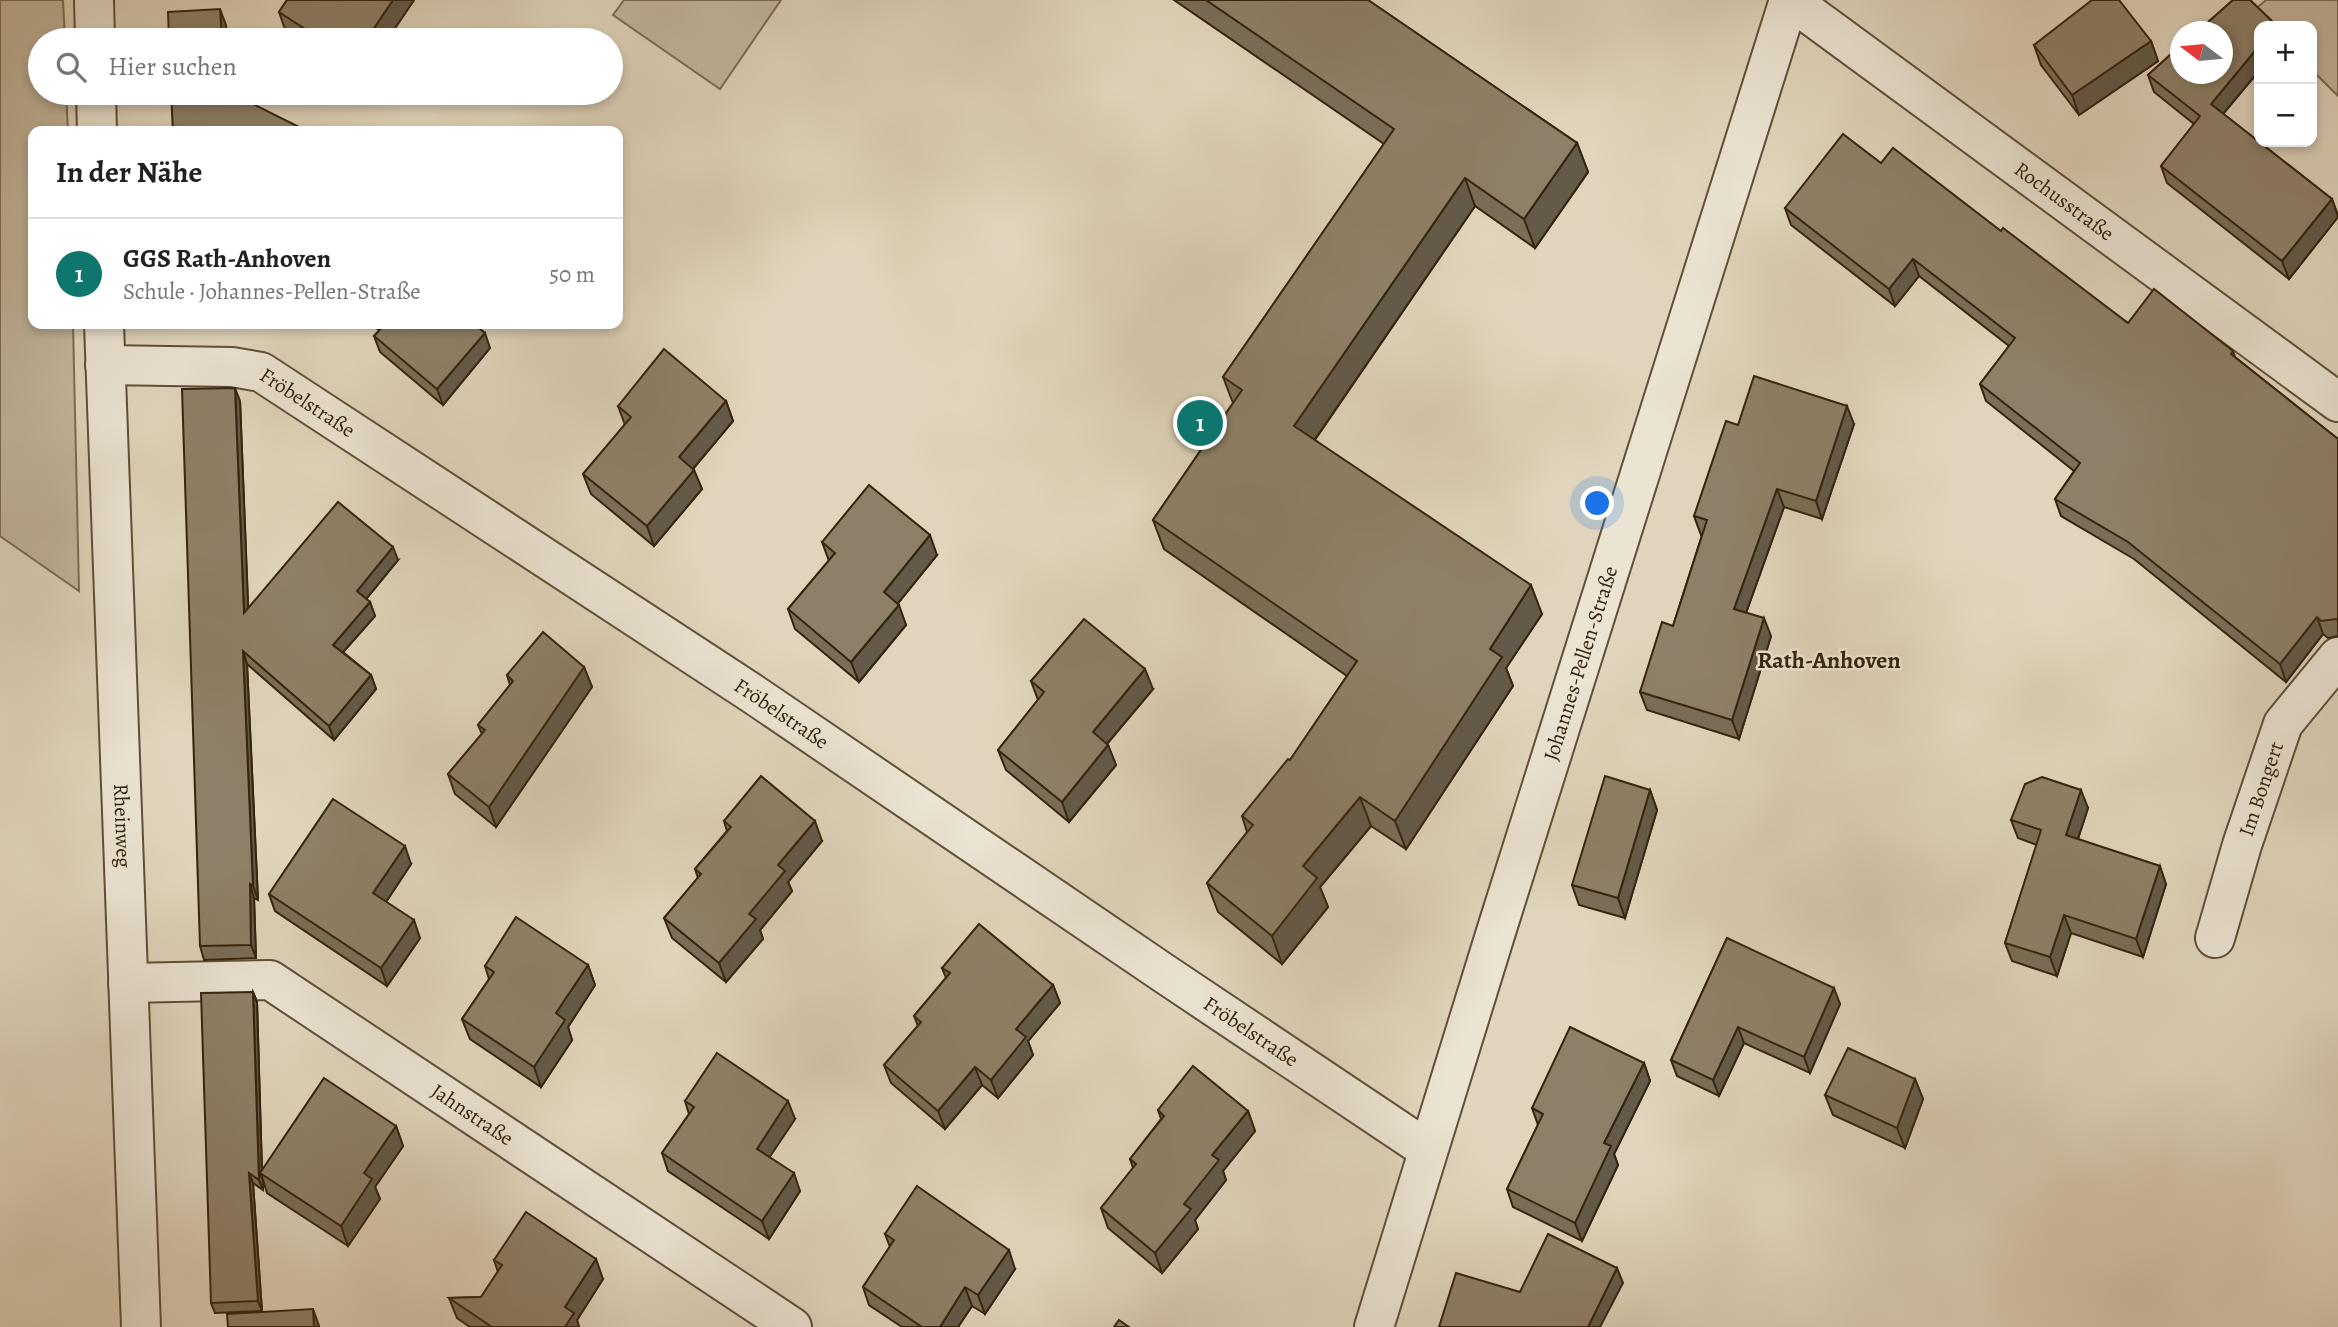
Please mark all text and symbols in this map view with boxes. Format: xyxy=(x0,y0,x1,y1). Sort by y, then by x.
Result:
north arrow xyxy=(2170,21,2233,84)
map controls xyxy=(2254,21,2317,147)
button: + xyxy=(2254,21,2317,84)
search box xyxy=(28,28,623,105)
icon: search xyxy=(52,48,90,86)
text: Hier suchen xyxy=(108,49,237,84)
button: − xyxy=(2254,84,2317,147)
text: In der Nähe xyxy=(56,152,202,192)
street label: Rochusstraße xyxy=(2008,155,2120,247)
text: GGS Rath-Anhoven xyxy=(123,241,331,276)
text: 1 xyxy=(75,259,83,290)
text: 50 m xyxy=(549,259,595,290)
text: Schule · Johannes-Pellen-Straße xyxy=(123,276,420,307)
street label: Fröbelstraße xyxy=(254,361,361,444)
pin: 1 xyxy=(1177,397,1223,449)
your location xyxy=(1580,486,1614,520)
street label: Johannes-Pellen-Straße xyxy=(1537,563,1624,764)
district label: Rath-Anhoven xyxy=(1757,644,1901,676)
street label: Fröbelstraße xyxy=(729,671,834,756)
street label: Im Bongert xyxy=(2232,738,2290,840)
street label: Rheinweg xyxy=(107,783,138,869)
street label: Fröbelstraße xyxy=(1198,990,1304,1073)
street label: Jahnstraße xyxy=(426,1077,519,1152)

